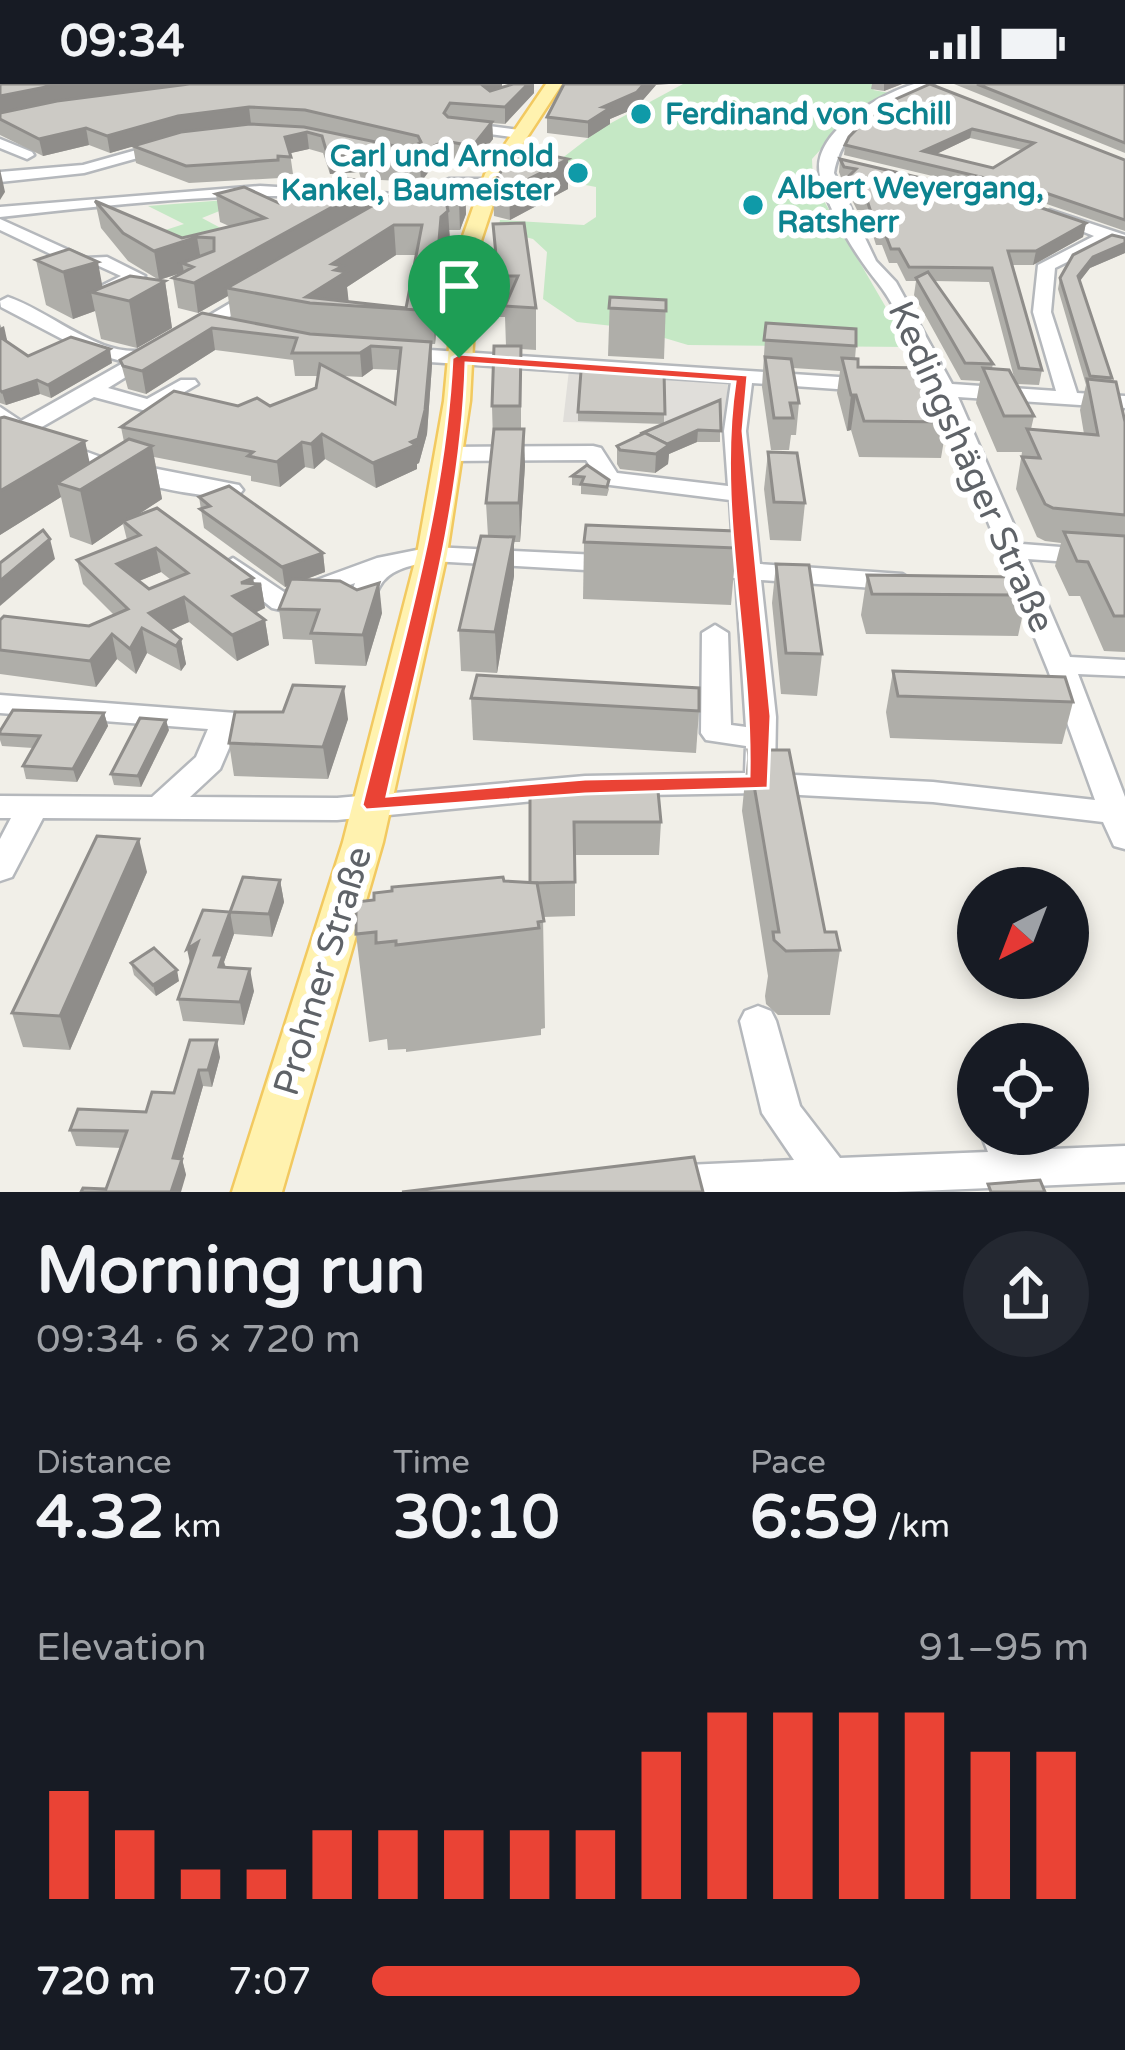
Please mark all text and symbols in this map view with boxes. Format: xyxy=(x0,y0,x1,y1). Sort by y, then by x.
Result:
text: 09:34 xyxy=(60,15,185,69)
place label: Ferdinand von Schill xyxy=(665,96,952,133)
marker: Ferdinand von Schill xyxy=(628,101,654,127)
place label: Carl und Arnold Kankel, Baumeister xyxy=(281,138,555,209)
marker: Carl und Arnold Kankel, Baumeister xyxy=(565,160,591,186)
place label: Albert Weyergang, Ratsherr xyxy=(777,170,1044,241)
marker: Albert Weyergang, Ratsherr xyxy=(740,192,766,218)
pin xyxy=(408,235,510,358)
icon: arrive xyxy=(426,253,492,319)
street label: Kedingshäger Straße xyxy=(879,295,1063,639)
street label: Prohner Straße xyxy=(265,841,381,1101)
north arrow xyxy=(957,867,1089,999)
map controls xyxy=(957,867,1089,1155)
button: locate xyxy=(957,1023,1089,1155)
text: Morning run xyxy=(36,1231,426,1311)
button: share xyxy=(963,1231,1089,1357)
text: 09:34 · 6 × 720 m xyxy=(36,1316,361,1363)
text: Distance xyxy=(36,1443,172,1482)
text: Time xyxy=(393,1443,470,1482)
text: Pace xyxy=(750,1443,826,1482)
text: 4.32 xyxy=(36,1482,165,1554)
text: 30:10 xyxy=(393,1482,559,1554)
text: 6:59 xyxy=(750,1482,879,1554)
text: km xyxy=(165,1507,222,1546)
text: /km xyxy=(879,1507,950,1546)
text: Elevation xyxy=(36,1624,206,1671)
text: 91–95 m xyxy=(918,1624,1089,1671)
text: 720 m xyxy=(36,1958,155,2005)
text: 7:07 xyxy=(228,1958,312,2005)

